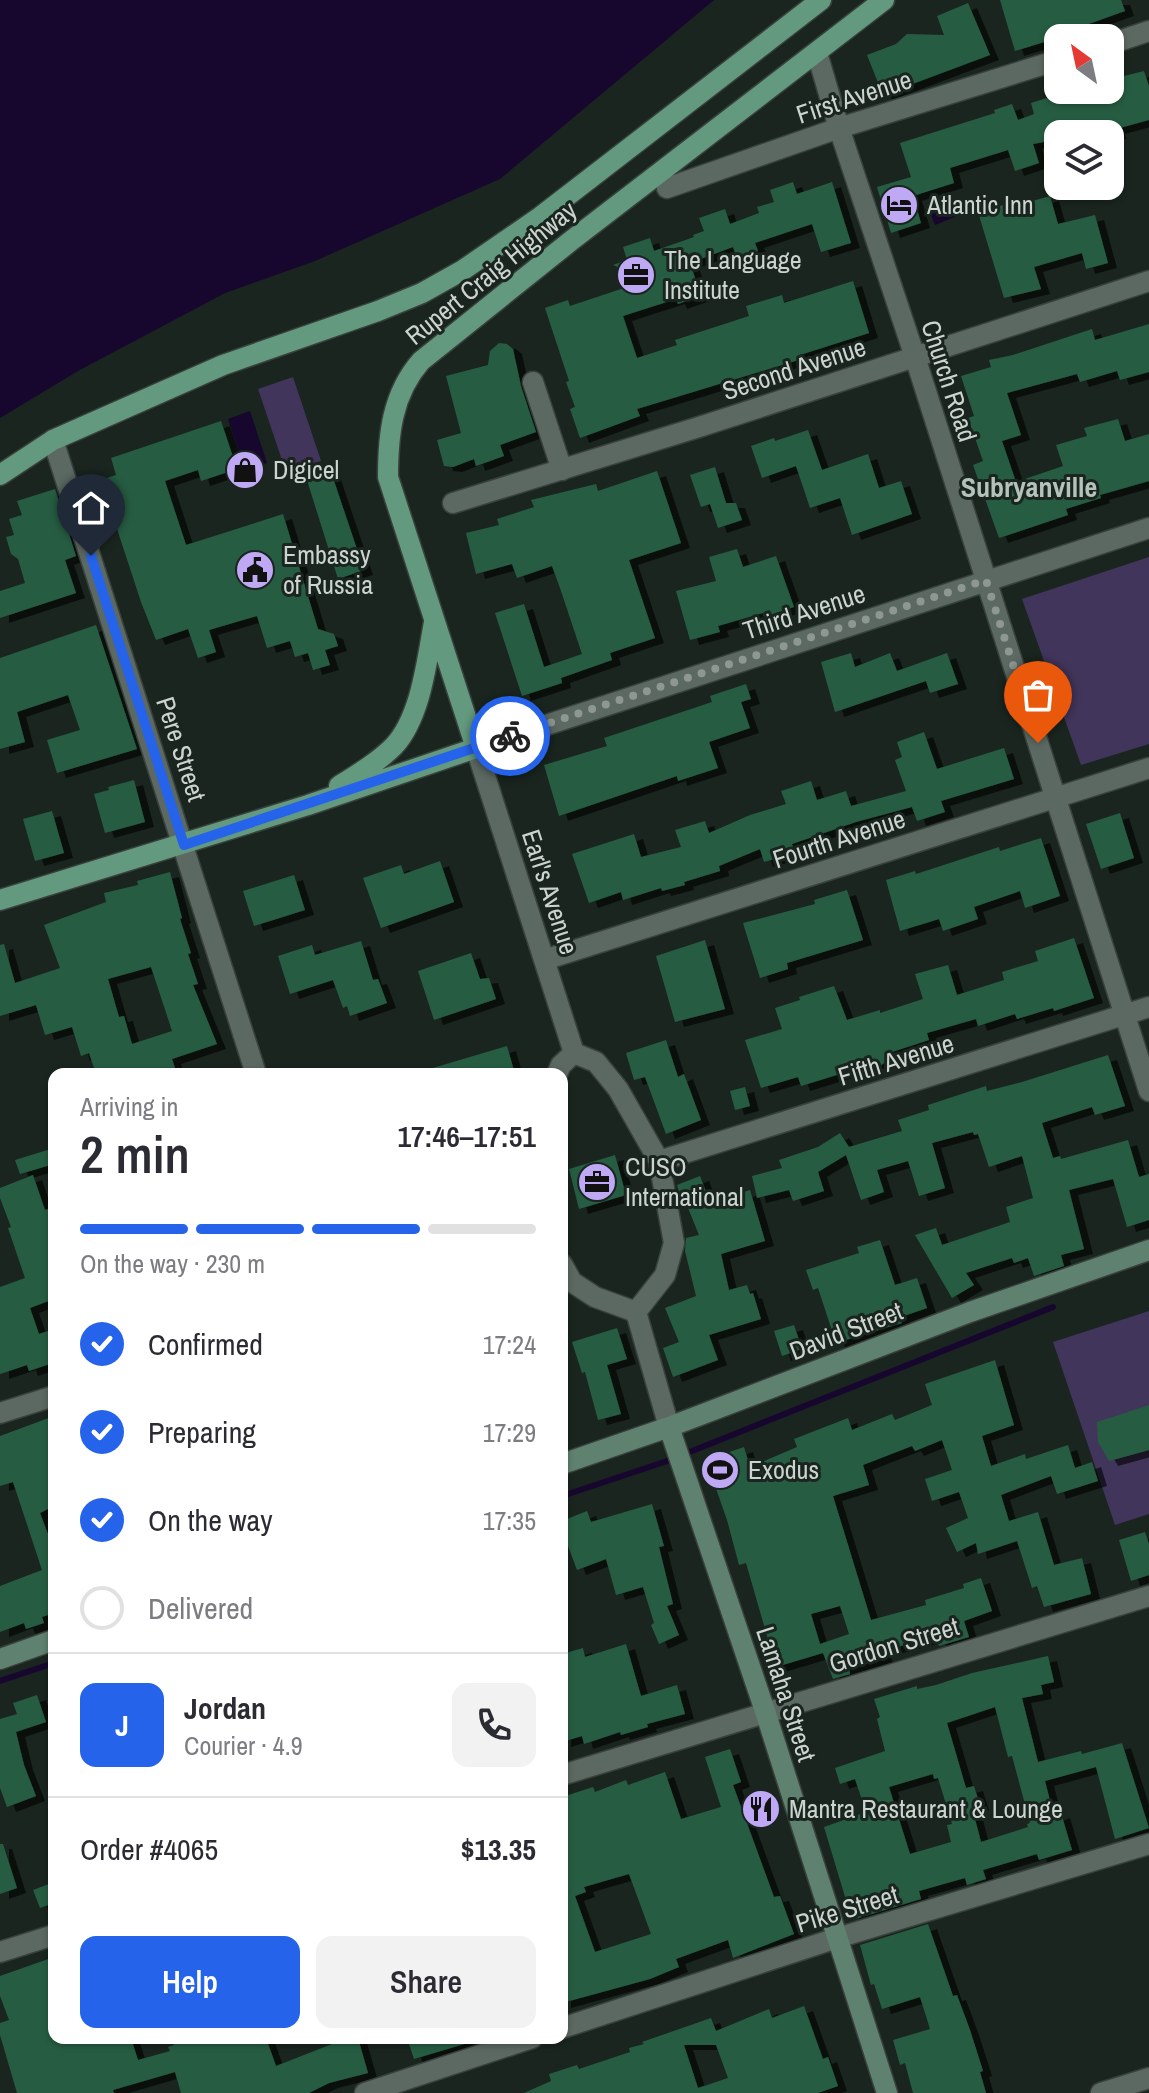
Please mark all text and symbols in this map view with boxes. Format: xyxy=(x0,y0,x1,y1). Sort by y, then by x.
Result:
north arrow xyxy=(1044,24,1124,104)
map controls xyxy=(1044,24,1124,200)
street label: First Avenue xyxy=(792,61,916,132)
button: layers xyxy=(1044,120,1124,200)
hotel icon: Atlantic Inn xyxy=(878,184,920,226)
place label: Atlantic Inn xyxy=(926,187,1034,222)
street label: Rupert Craig Highway xyxy=(398,192,584,353)
place label: The Language Institute xyxy=(664,242,802,307)
office icon: The Language Institute xyxy=(615,254,657,296)
street label: Church Road xyxy=(913,316,986,446)
street label: Second Avenue xyxy=(718,329,870,408)
shop icon: Digicel xyxy=(224,449,266,491)
place label: Digicel xyxy=(273,452,339,487)
district label: Subryanville xyxy=(961,468,1097,506)
pin xyxy=(57,474,125,556)
icon: home xyxy=(69,486,113,530)
place label: Embassy of Russia xyxy=(283,537,373,602)
public building icon: Embassy of Russia xyxy=(234,549,276,591)
street label: Third Avenue xyxy=(738,575,869,648)
pin xyxy=(1004,661,1072,743)
icon: bag xyxy=(1016,673,1060,717)
street label: Pere Street xyxy=(148,692,215,806)
courier xyxy=(470,696,550,776)
icon: bike xyxy=(488,714,532,758)
street label: Fourth Avenue xyxy=(768,801,910,876)
street label: Earl's Avenue xyxy=(514,825,587,959)
street label: Fifth Avenue xyxy=(834,1025,958,1094)
text: Arriving in xyxy=(80,1089,178,1124)
text: 17:46–17:51 xyxy=(397,1116,536,1156)
text: 2 min xyxy=(80,1119,190,1189)
place label: CUSO International xyxy=(625,1149,744,1214)
office icon: CUSO International xyxy=(576,1161,618,1203)
text: On the way · 230 m xyxy=(80,1246,265,1281)
street label: David Street xyxy=(784,1293,907,1368)
icon: check xyxy=(80,1322,124,1366)
text: Confirmed xyxy=(148,1324,263,1364)
text: 17:24 xyxy=(483,1327,536,1362)
icon: check xyxy=(80,1410,124,1454)
text: Preparing xyxy=(148,1412,256,1452)
text: 17:29 xyxy=(483,1415,536,1450)
sports icon: Exodus xyxy=(699,1449,741,1491)
place label: Exodus xyxy=(748,1452,819,1487)
icon: check xyxy=(80,1498,124,1542)
text: On the way xyxy=(148,1500,272,1540)
text: 17:35 xyxy=(483,1503,536,1538)
text: Delivered xyxy=(148,1588,253,1628)
street label: Gordon Street xyxy=(825,1608,963,1681)
street label: Lamaha Street xyxy=(748,1622,825,1766)
button: phone xyxy=(452,1683,536,1767)
text: Jordan xyxy=(184,1688,266,1728)
text: J xyxy=(115,1705,129,1745)
text: Courier · 4.9 xyxy=(184,1728,303,1763)
restaurant icon: Mantra Restaurant & Lounge xyxy=(740,1788,782,1830)
place label: Mantra Restaurant & Lounge xyxy=(789,1791,1063,1826)
text: Order #4065 xyxy=(80,1829,218,1869)
text: $13.35 xyxy=(461,1829,536,1869)
street label: Pike Street xyxy=(791,1876,902,1941)
button: Help xyxy=(80,1936,300,2028)
button: Share xyxy=(316,1936,536,2028)

